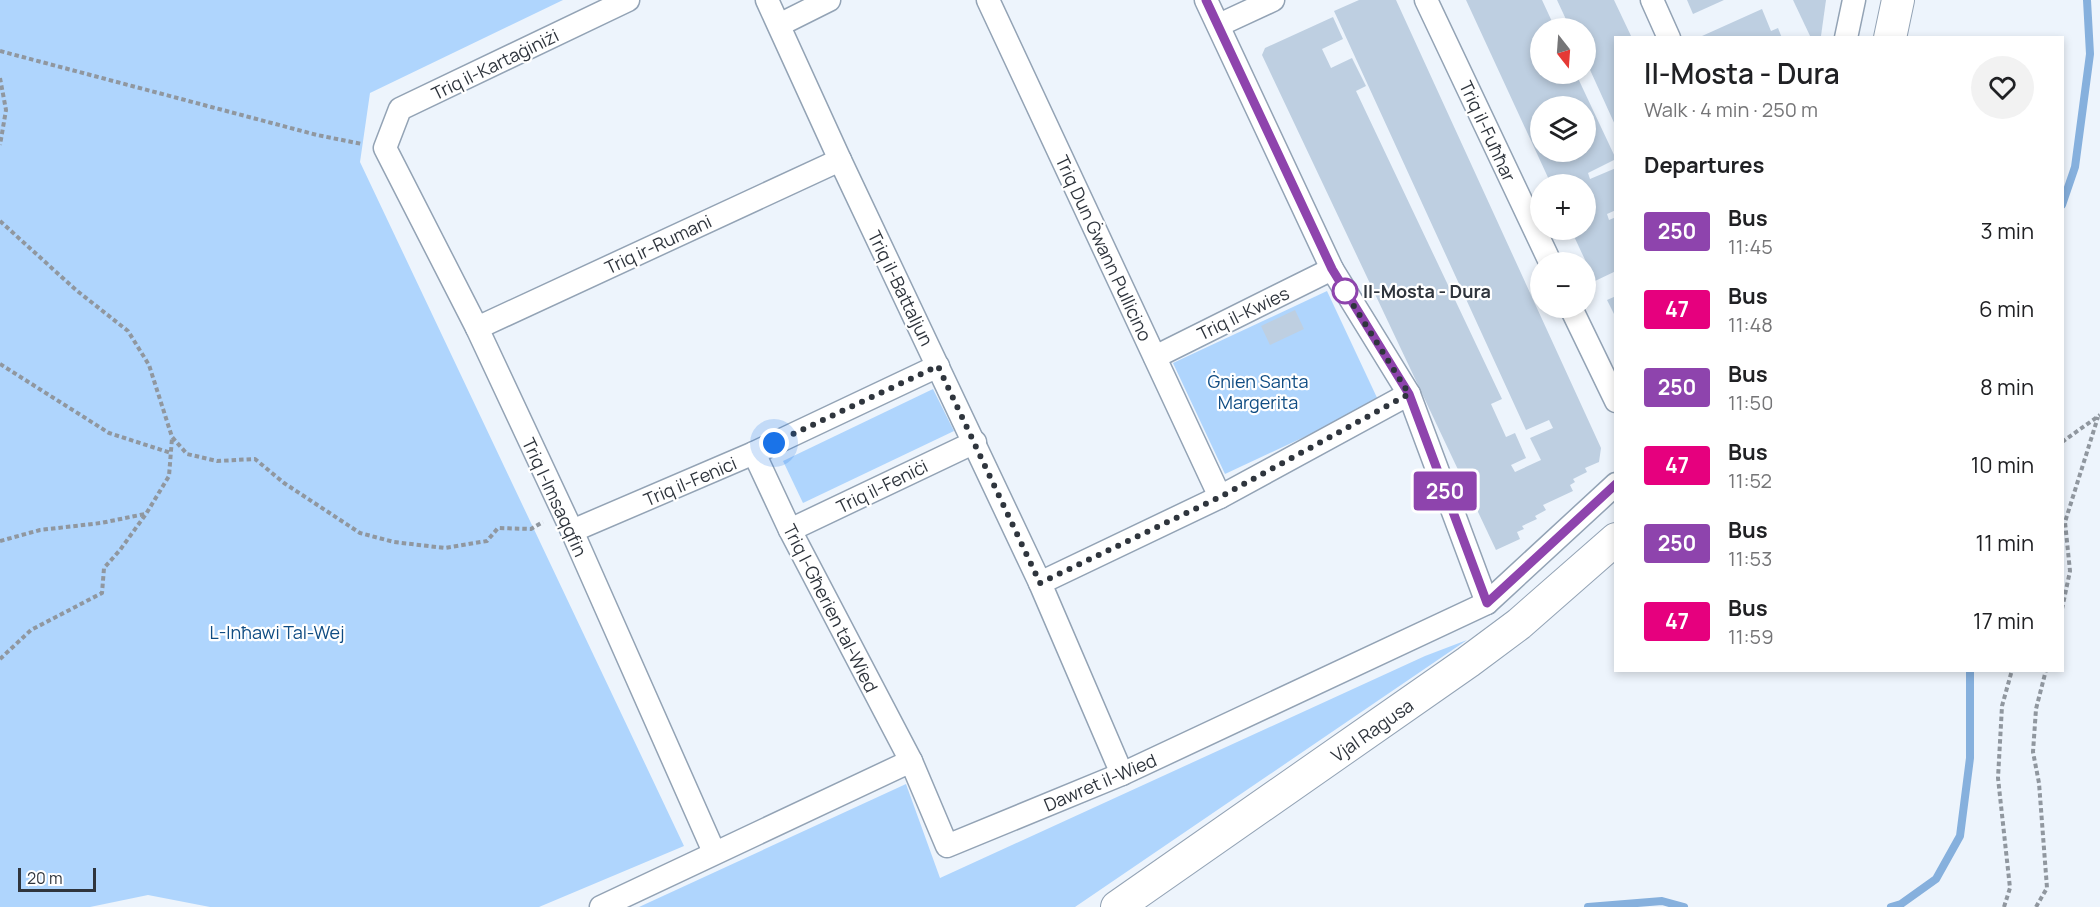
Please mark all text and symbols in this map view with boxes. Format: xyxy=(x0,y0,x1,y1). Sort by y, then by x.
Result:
north arrow xyxy=(1530,18,1596,84)
map controls xyxy=(1530,18,1596,318)
street label: Triq il-Kartaġiniżi xyxy=(427,23,563,105)
text: Il-Mosta - Dura xyxy=(1644,54,1840,92)
button: heart xyxy=(1971,56,2034,119)
street label: Triq il-Fuħħar xyxy=(1454,77,1522,186)
button: layers xyxy=(1530,96,1596,162)
text: Walk · 4 min · 250 m xyxy=(1644,96,1818,123)
text: Departures xyxy=(1644,150,1764,180)
street label: Triq Dun Ġwann Pullicino xyxy=(1050,151,1158,345)
button: + xyxy=(1530,174,1596,240)
text: Bus xyxy=(1728,203,1768,233)
street label: Triq ir-Rumani xyxy=(601,209,715,279)
text: 3 min xyxy=(1981,216,2034,246)
text: 250 xyxy=(1658,217,1696,245)
street label: Triq il-Battaljun xyxy=(863,226,939,350)
text: 11:45 xyxy=(1728,233,1773,260)
button: − xyxy=(1530,252,1596,318)
marker: Il-Mosta - Dura xyxy=(1332,278,1358,304)
place label: Il-Mosta - Dura xyxy=(1363,279,1491,303)
street label: Triq il-Kwies xyxy=(1193,280,1293,346)
text: Bus xyxy=(1728,281,1768,311)
text: 6 min xyxy=(1979,294,2034,324)
text: 47 xyxy=(1665,295,1689,323)
text: 11:48 xyxy=(1728,311,1773,338)
text: Bus xyxy=(1728,359,1768,389)
park label: Ġnien Santa Margerita xyxy=(1207,369,1309,414)
text: 8 min xyxy=(1980,372,2034,402)
text: 250 xyxy=(1658,373,1696,401)
text: 11:50 xyxy=(1728,389,1773,416)
your location xyxy=(759,428,789,458)
street label: Triq l-Imsaqqfin xyxy=(517,434,593,560)
text: Bus xyxy=(1728,437,1768,467)
text: 10 min xyxy=(1971,450,2034,480)
street label: Triq il-Fenici xyxy=(640,451,740,511)
text: 47 xyxy=(1665,451,1689,479)
street label: Triq il-Feniċi xyxy=(832,454,932,518)
text: 11:52 xyxy=(1728,467,1772,494)
line badge: 250 xyxy=(1410,472,1480,510)
text: 250 xyxy=(1426,477,1464,505)
text: Bus xyxy=(1728,515,1768,545)
street label: Triq l-Għerien tal-Wied xyxy=(778,520,884,696)
text: 11 min xyxy=(1976,528,2034,558)
text: 250 xyxy=(1658,529,1696,557)
text: 11:53 xyxy=(1728,545,1772,572)
text: Bus xyxy=(1728,593,1768,623)
text: 17 min xyxy=(1973,606,2034,636)
text: 47 xyxy=(1665,607,1689,635)
park label: L-Inħawi Tal-Wej xyxy=(210,620,344,644)
text: 11:59 xyxy=(1728,623,1774,650)
street label: Vjal Ragusa xyxy=(1326,693,1418,767)
street label: Dawret il-Wied xyxy=(1040,747,1160,817)
scale bar xyxy=(18,865,96,892)
text: 20 m xyxy=(27,867,63,889)

